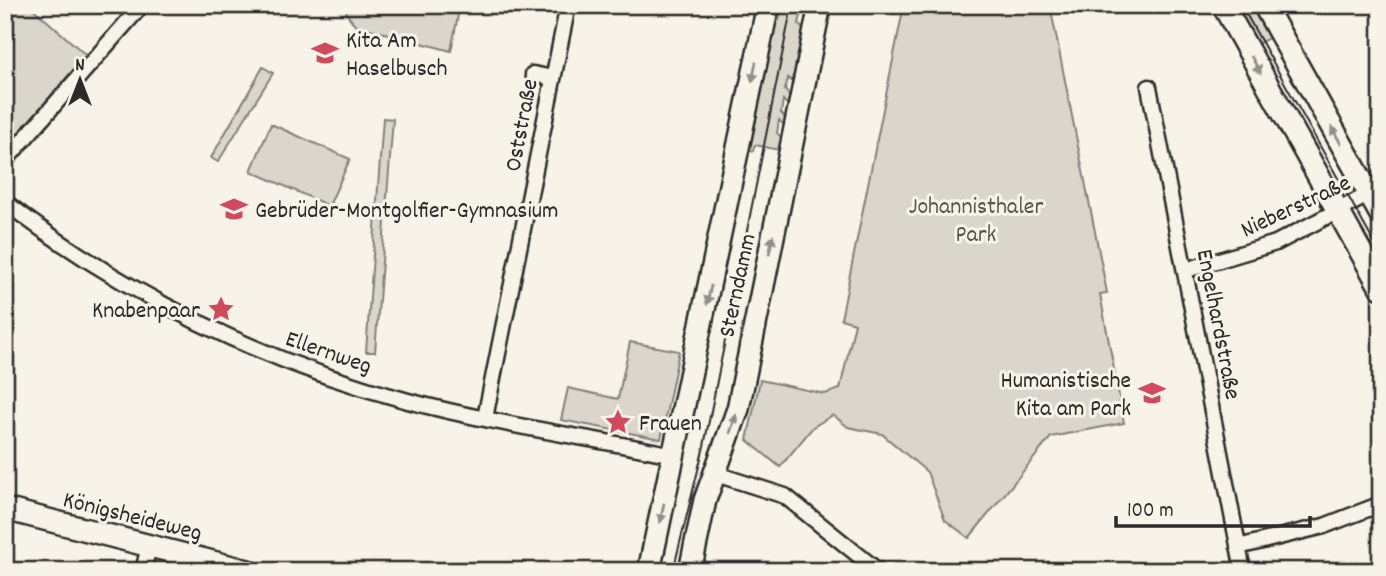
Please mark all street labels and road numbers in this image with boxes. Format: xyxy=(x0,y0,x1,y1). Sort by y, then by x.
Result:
street label: Oststraße xyxy=(497,76,549,175)
street label: Nieberstraße xyxy=(1236,167,1357,248)
street label: Sterndamm xyxy=(711,230,767,341)
street label: Engelhardstraße xyxy=(1186,247,1248,403)
street label: Ellernweg xyxy=(280,323,376,384)
street label: Königsheideweg xyxy=(59,484,205,552)

